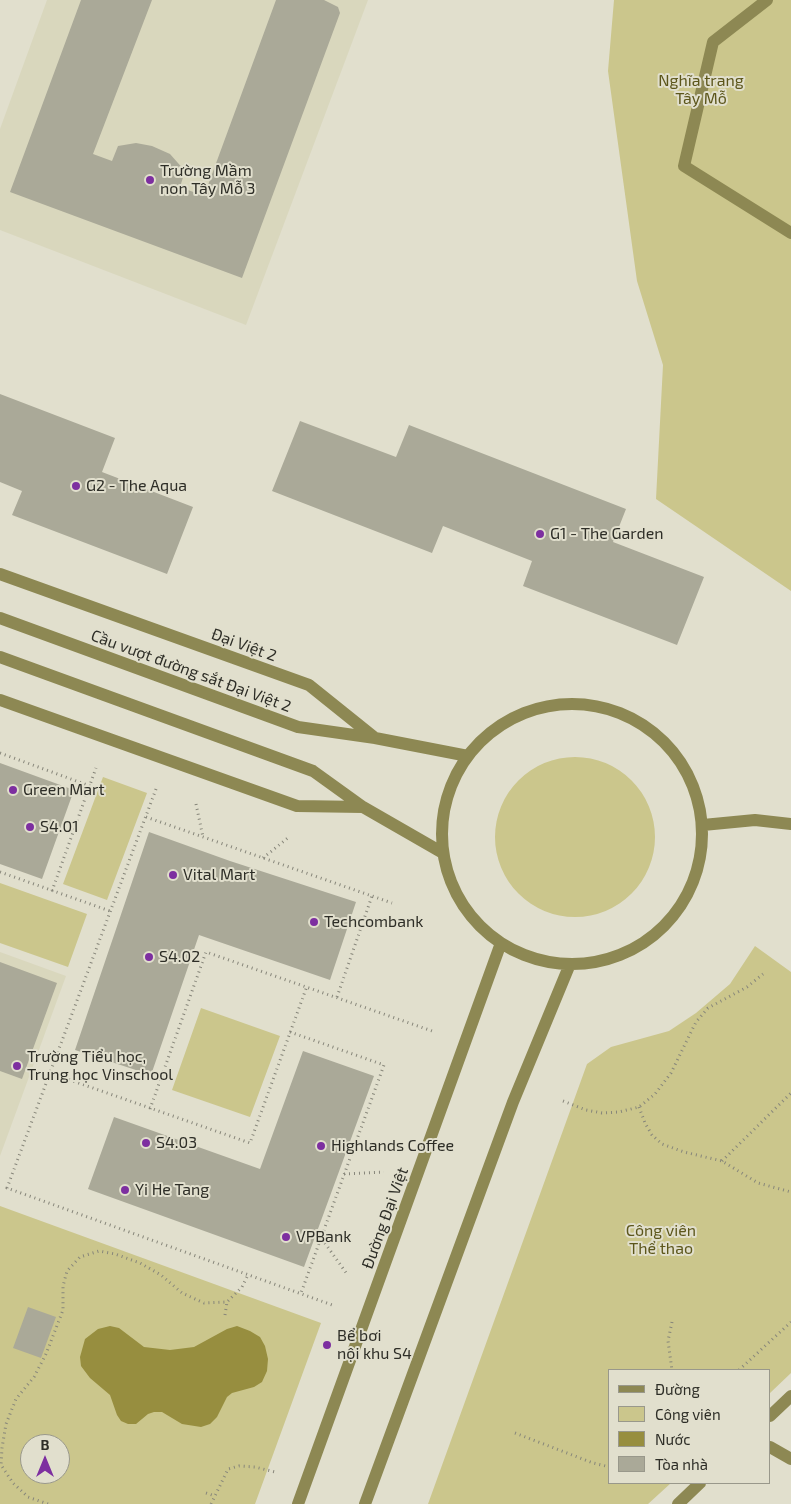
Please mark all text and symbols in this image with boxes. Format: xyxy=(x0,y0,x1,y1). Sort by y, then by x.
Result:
park label: Nghĩa trang Tây Mỗ xyxy=(658,71,744,109)
place label: Trường Mầm non Tây Mỗ 3 xyxy=(160,161,255,199)
marker: Trường Mầm non Tây Mỗ 3 xyxy=(144,174,156,186)
place label: G2 - The Aqua xyxy=(86,476,187,496)
marker: G2 - The Aqua xyxy=(70,480,82,492)
place label: G1 - The Garden xyxy=(550,524,664,544)
marker: G1 - The Garden xyxy=(534,528,546,540)
street label: Đại Việt 2 xyxy=(209,624,279,666)
street label: Cầu vượt đường sắt Đại Việt 2 xyxy=(88,626,294,716)
place label: Green Mart xyxy=(23,780,105,800)
marker: Green Mart xyxy=(7,784,19,796)
place label: S4.01 xyxy=(40,817,78,837)
marker: S4.01 xyxy=(24,821,36,833)
place label: Vital Mart xyxy=(183,865,255,885)
marker: Vital Mart xyxy=(167,869,179,881)
place label: Techcombank xyxy=(324,912,423,932)
marker: Techcombank xyxy=(308,916,320,928)
place label: S4.02 xyxy=(159,947,200,967)
marker: S4.02 xyxy=(143,951,155,963)
place label: Trường Tiểu học, Trung học Vinschool xyxy=(27,1047,173,1085)
marker: Trường Tiểu học, Trung học Vinschool xyxy=(11,1060,23,1072)
place label: S4.03 xyxy=(156,1133,197,1153)
place label: Highlands Coffee xyxy=(331,1136,454,1156)
marker: S4.03 xyxy=(140,1137,152,1149)
marker: Highlands Coffee xyxy=(315,1140,327,1152)
street label: Đường Đại Việt xyxy=(358,1165,412,1271)
place label: Yi He Tang xyxy=(135,1180,209,1200)
marker: Yi He Tang xyxy=(119,1184,131,1196)
park label: Công viên Thể thao xyxy=(626,1221,696,1259)
place label: VPBank xyxy=(296,1227,351,1247)
marker: VPBank xyxy=(280,1231,292,1243)
place label: Bể bơi nội khu S4 xyxy=(337,1326,412,1364)
marker: Bể bơi nội khu S4 xyxy=(321,1339,333,1351)
legend xyxy=(608,1369,771,1484)
text: Đường xyxy=(655,1380,700,1398)
text: Công viên xyxy=(655,1405,721,1423)
text: Nước xyxy=(655,1430,691,1448)
north arrow xyxy=(20,1434,70,1484)
text: B xyxy=(41,1436,49,1453)
text: Tòa nhà xyxy=(655,1455,708,1473)

